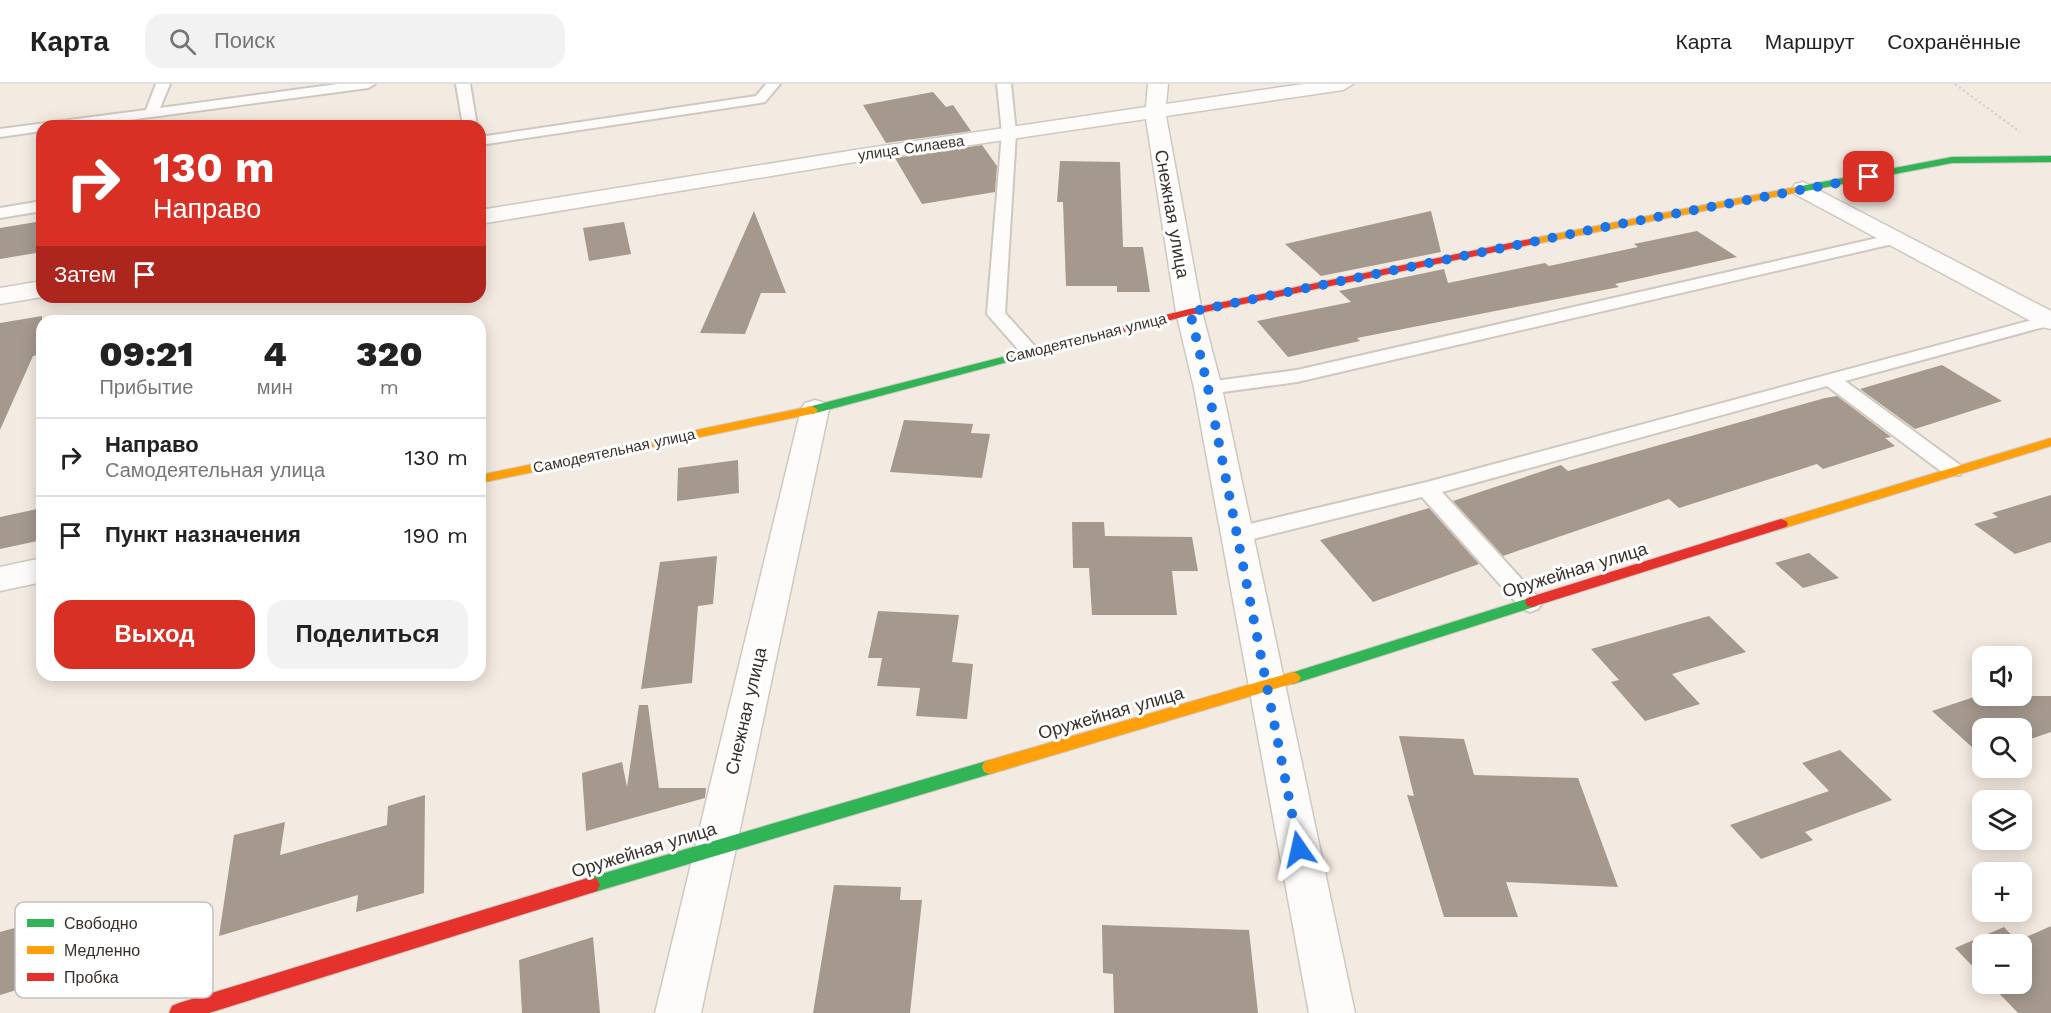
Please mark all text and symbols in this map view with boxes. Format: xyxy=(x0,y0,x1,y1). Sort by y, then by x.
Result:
search box xyxy=(145,14,565,68)
text: Карта xyxy=(30,25,109,58)
icon: search xyxy=(166,25,199,58)
text: Поиск xyxy=(214,28,275,53)
text: Карта xyxy=(1676,29,1732,54)
text: Маршрут xyxy=(1765,29,1854,54)
text: Сохранённые xyxy=(1887,29,2021,54)
street label: улица Силаева xyxy=(857,132,966,164)
text: 130 m xyxy=(153,143,275,192)
icon: right xyxy=(54,144,132,222)
street label: Снежная улица xyxy=(1151,148,1194,281)
pin xyxy=(1843,151,1894,202)
icon: arrive xyxy=(1852,160,1885,193)
text: Направо xyxy=(153,193,261,225)
icon: arrive xyxy=(128,258,161,291)
text: Затем xyxy=(54,262,116,287)
street label: Самодеятельная улица xyxy=(1004,309,1169,367)
text: 09:21 xyxy=(99,333,194,375)
text: 4 xyxy=(263,333,287,375)
text: 320 xyxy=(356,333,423,375)
text: Прибытие xyxy=(99,375,193,399)
text: мин xyxy=(257,375,293,399)
text: m xyxy=(380,375,399,399)
street label: Самодеятельная улица xyxy=(531,425,697,477)
text: Направо xyxy=(105,432,199,457)
icon: right xyxy=(54,441,87,474)
text: 130 m xyxy=(404,445,468,470)
text: Самодеятельная улица xyxy=(105,458,325,482)
icon: arrive xyxy=(54,519,87,552)
text: Пункт назначения xyxy=(105,522,301,547)
text: 190 m xyxy=(404,523,468,548)
street label: Оружейная улица xyxy=(1500,537,1651,602)
button: Выход xyxy=(54,600,255,669)
button: Поделиться xyxy=(267,600,468,669)
street label: Снежная улица xyxy=(721,644,771,777)
map controls xyxy=(1972,646,2032,994)
button: sound xyxy=(1972,646,2032,706)
street label: Оружейная улица xyxy=(1036,681,1187,743)
button: search xyxy=(1972,718,2032,778)
button: layers xyxy=(1972,790,2032,850)
street label: Оружейная улица xyxy=(569,817,720,882)
position arrow xyxy=(1267,817,1331,881)
button: + xyxy=(1972,862,2032,922)
legend xyxy=(15,902,213,998)
text: Свободно xyxy=(64,914,138,933)
button: − xyxy=(1972,934,2032,994)
text: Медленно xyxy=(64,941,140,960)
text: Пробка xyxy=(64,968,119,987)

